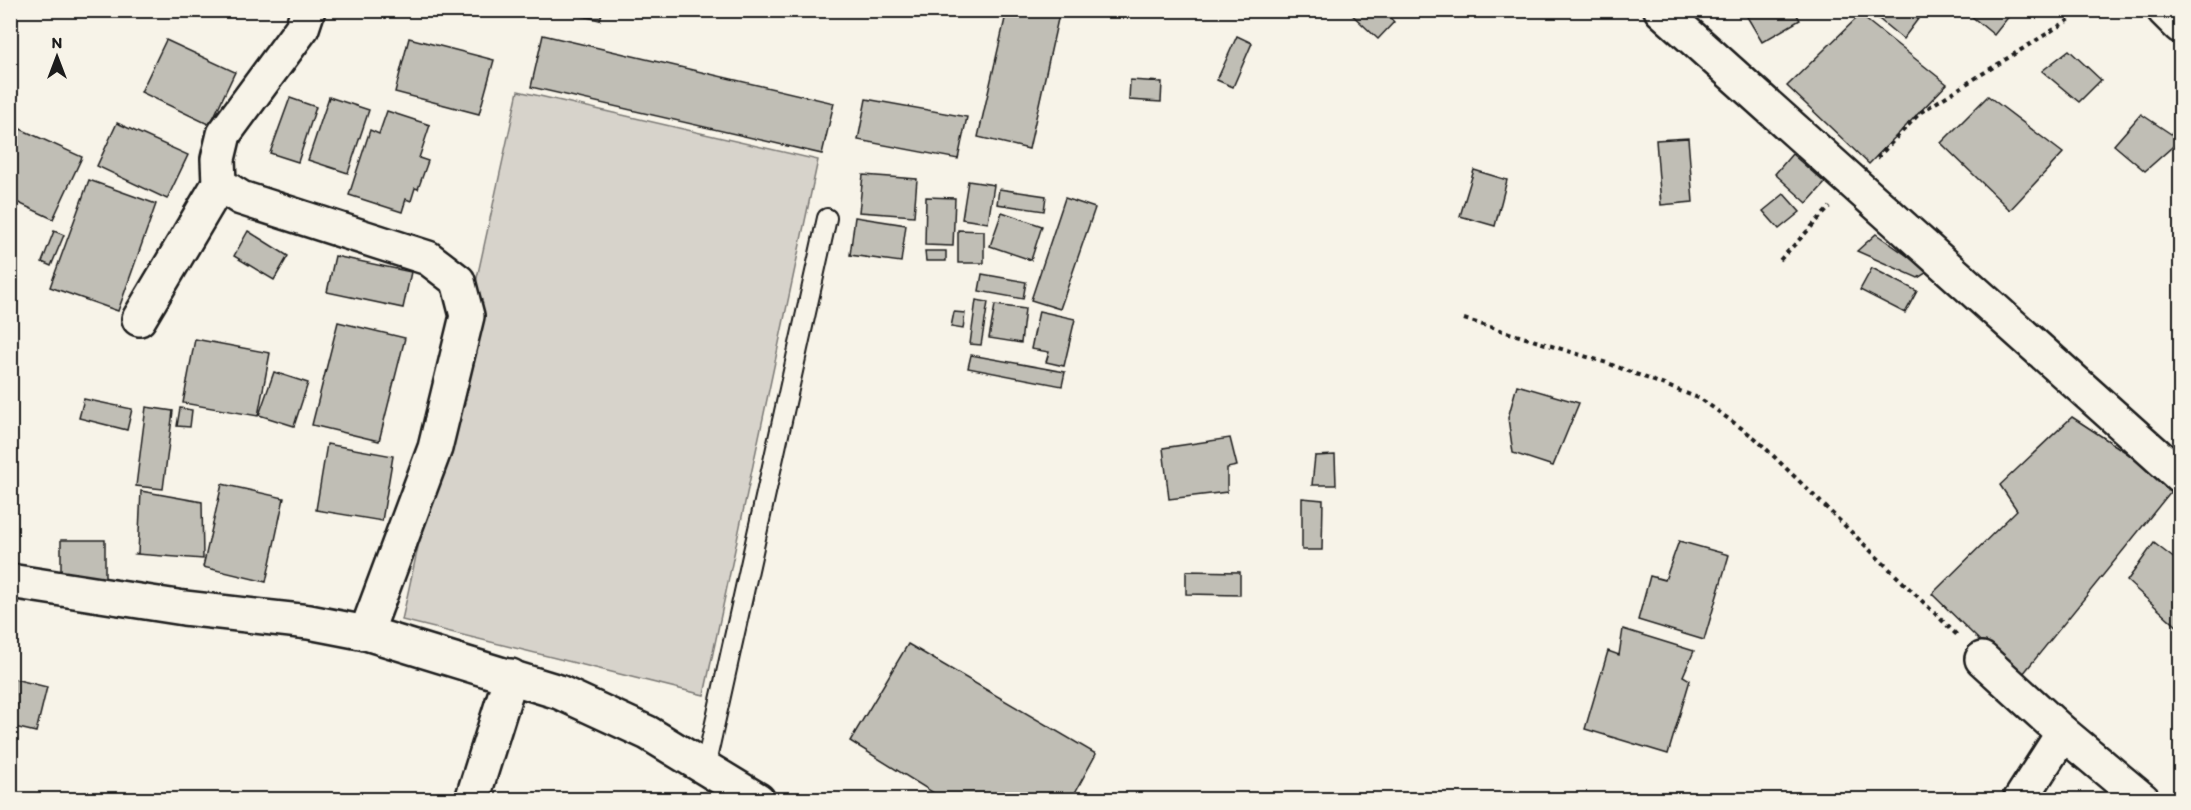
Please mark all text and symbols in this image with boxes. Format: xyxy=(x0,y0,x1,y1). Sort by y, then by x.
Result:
north arrow xyxy=(27,27,87,87)
text: N xyxy=(52,33,62,52)

